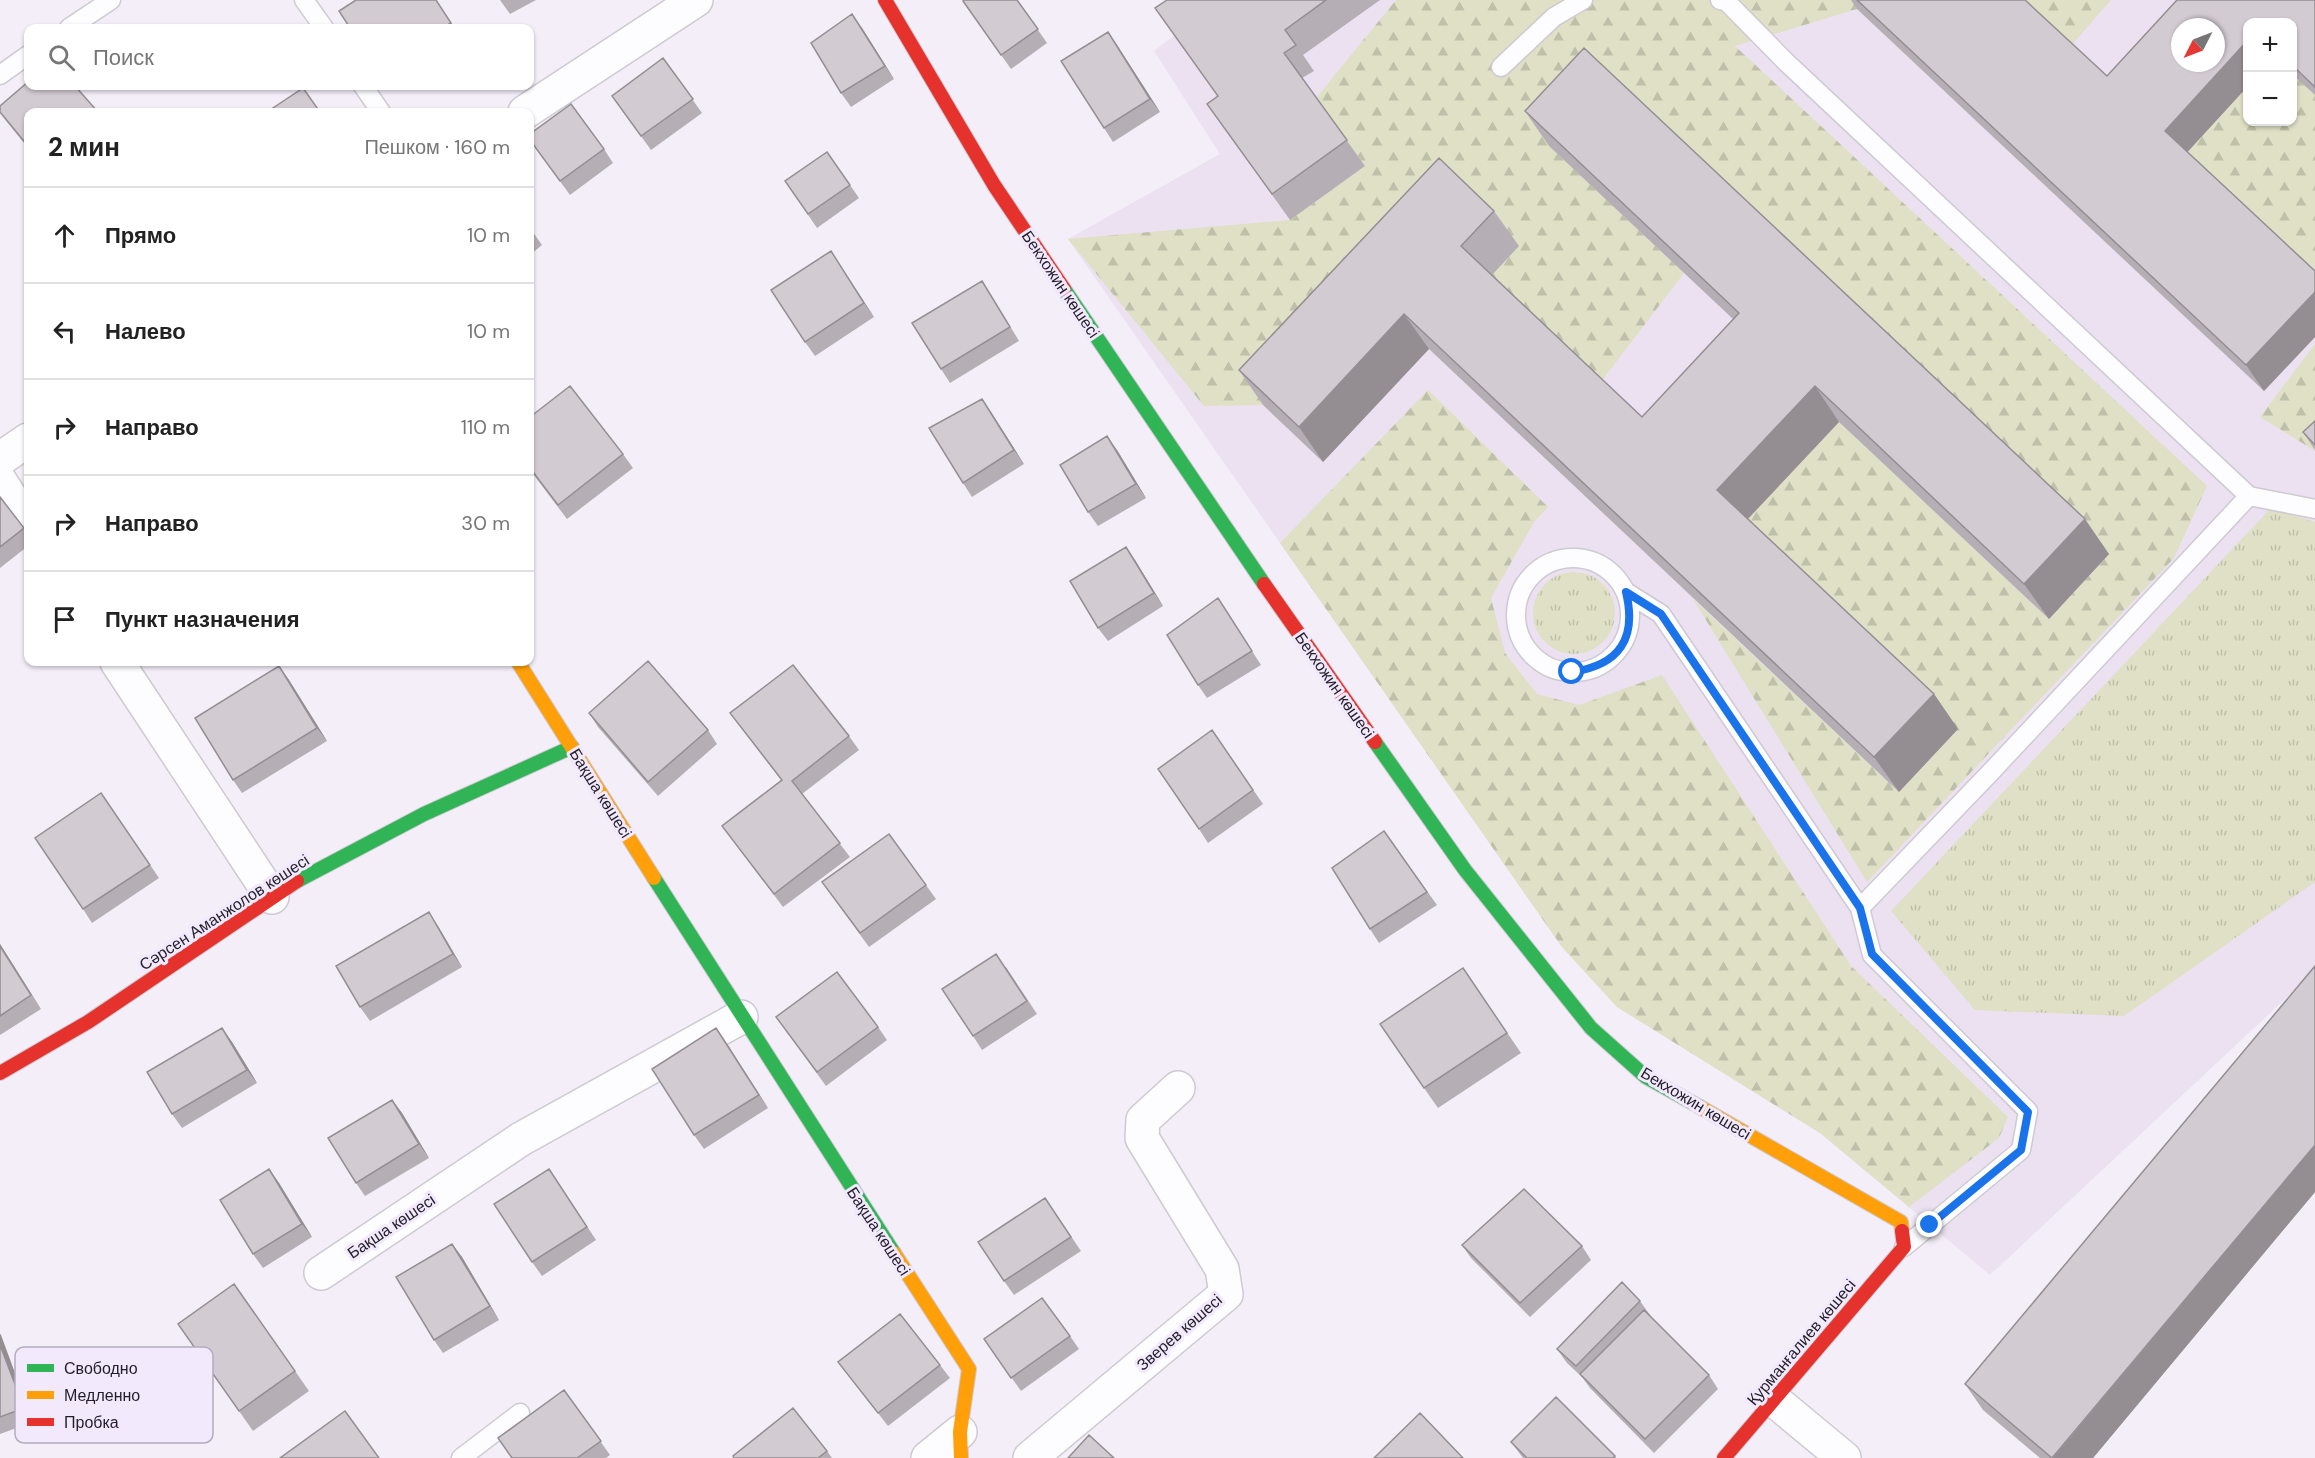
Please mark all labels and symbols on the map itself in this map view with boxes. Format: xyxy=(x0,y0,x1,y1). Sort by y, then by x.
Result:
north arrow xyxy=(2171,18,2225,72)
street label: Бекхожин көшесі xyxy=(1017,227,1104,342)
street label: Бекхожин көшесі xyxy=(1290,628,1379,742)
route start xyxy=(1558,658,1584,684)
street label: Бақша көшесі xyxy=(565,745,636,842)
street label: Сәрсен Аманжолов көшесі xyxy=(135,850,313,975)
street label: Бекхожин көшесі xyxy=(1637,1062,1755,1145)
street label: Бақша көшесі xyxy=(842,1183,915,1280)
street label: Бақша көшесі xyxy=(343,1189,439,1264)
route end xyxy=(1916,1211,1942,1237)
street label: Қурманғалиев көшесі xyxy=(1742,1275,1860,1410)
street label: Зверев көшесі xyxy=(1132,1289,1226,1375)
legend xyxy=(15,1347,213,1443)
text: Свободно xyxy=(64,1358,138,1379)
text: Медленно xyxy=(64,1385,140,1406)
text: Пробка xyxy=(64,1412,119,1433)

